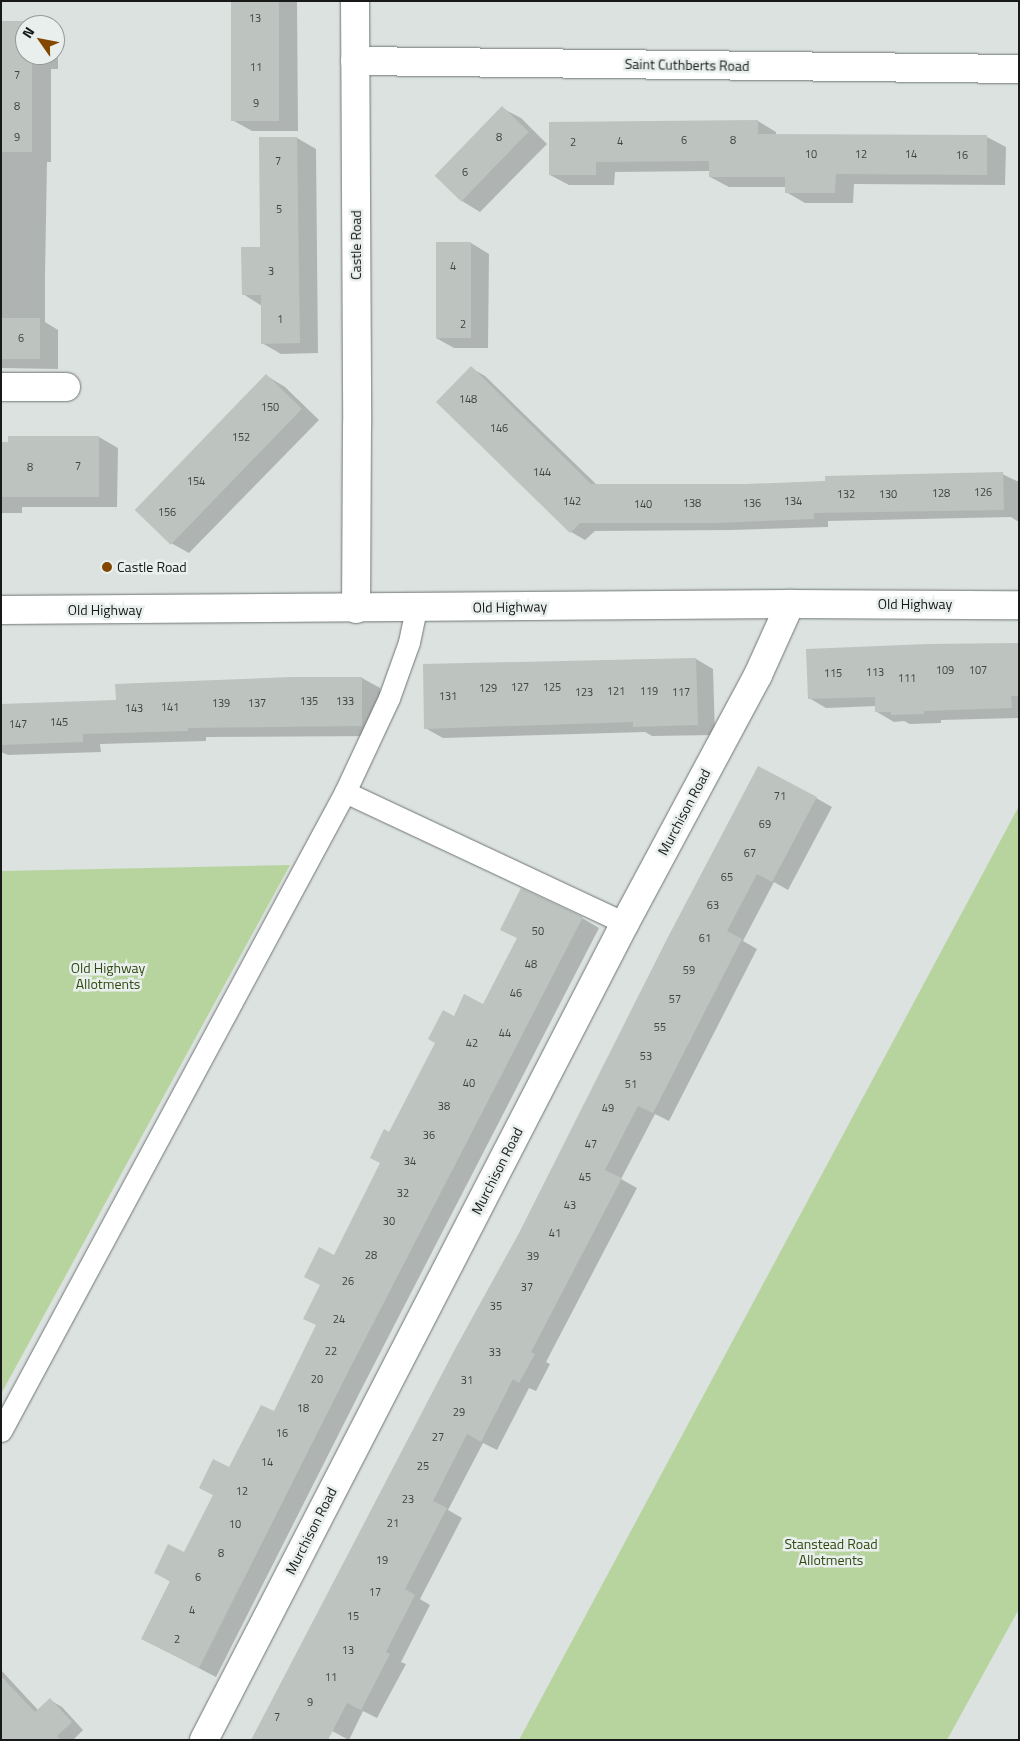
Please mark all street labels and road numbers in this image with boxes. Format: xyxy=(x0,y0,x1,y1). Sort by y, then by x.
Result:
street label: Saint Cuthberts Road xyxy=(625,56,749,74)
street label: Castle Road xyxy=(348,210,364,280)
street label: Old Highway xyxy=(878,596,952,612)
street label: Old Highway xyxy=(473,598,547,616)
street label: Old Highway xyxy=(68,602,142,618)
street label: Murchison Road xyxy=(654,766,714,858)
street label: Murchison Road xyxy=(468,1125,526,1217)
street label: Murchison Road xyxy=(282,1485,340,1577)

